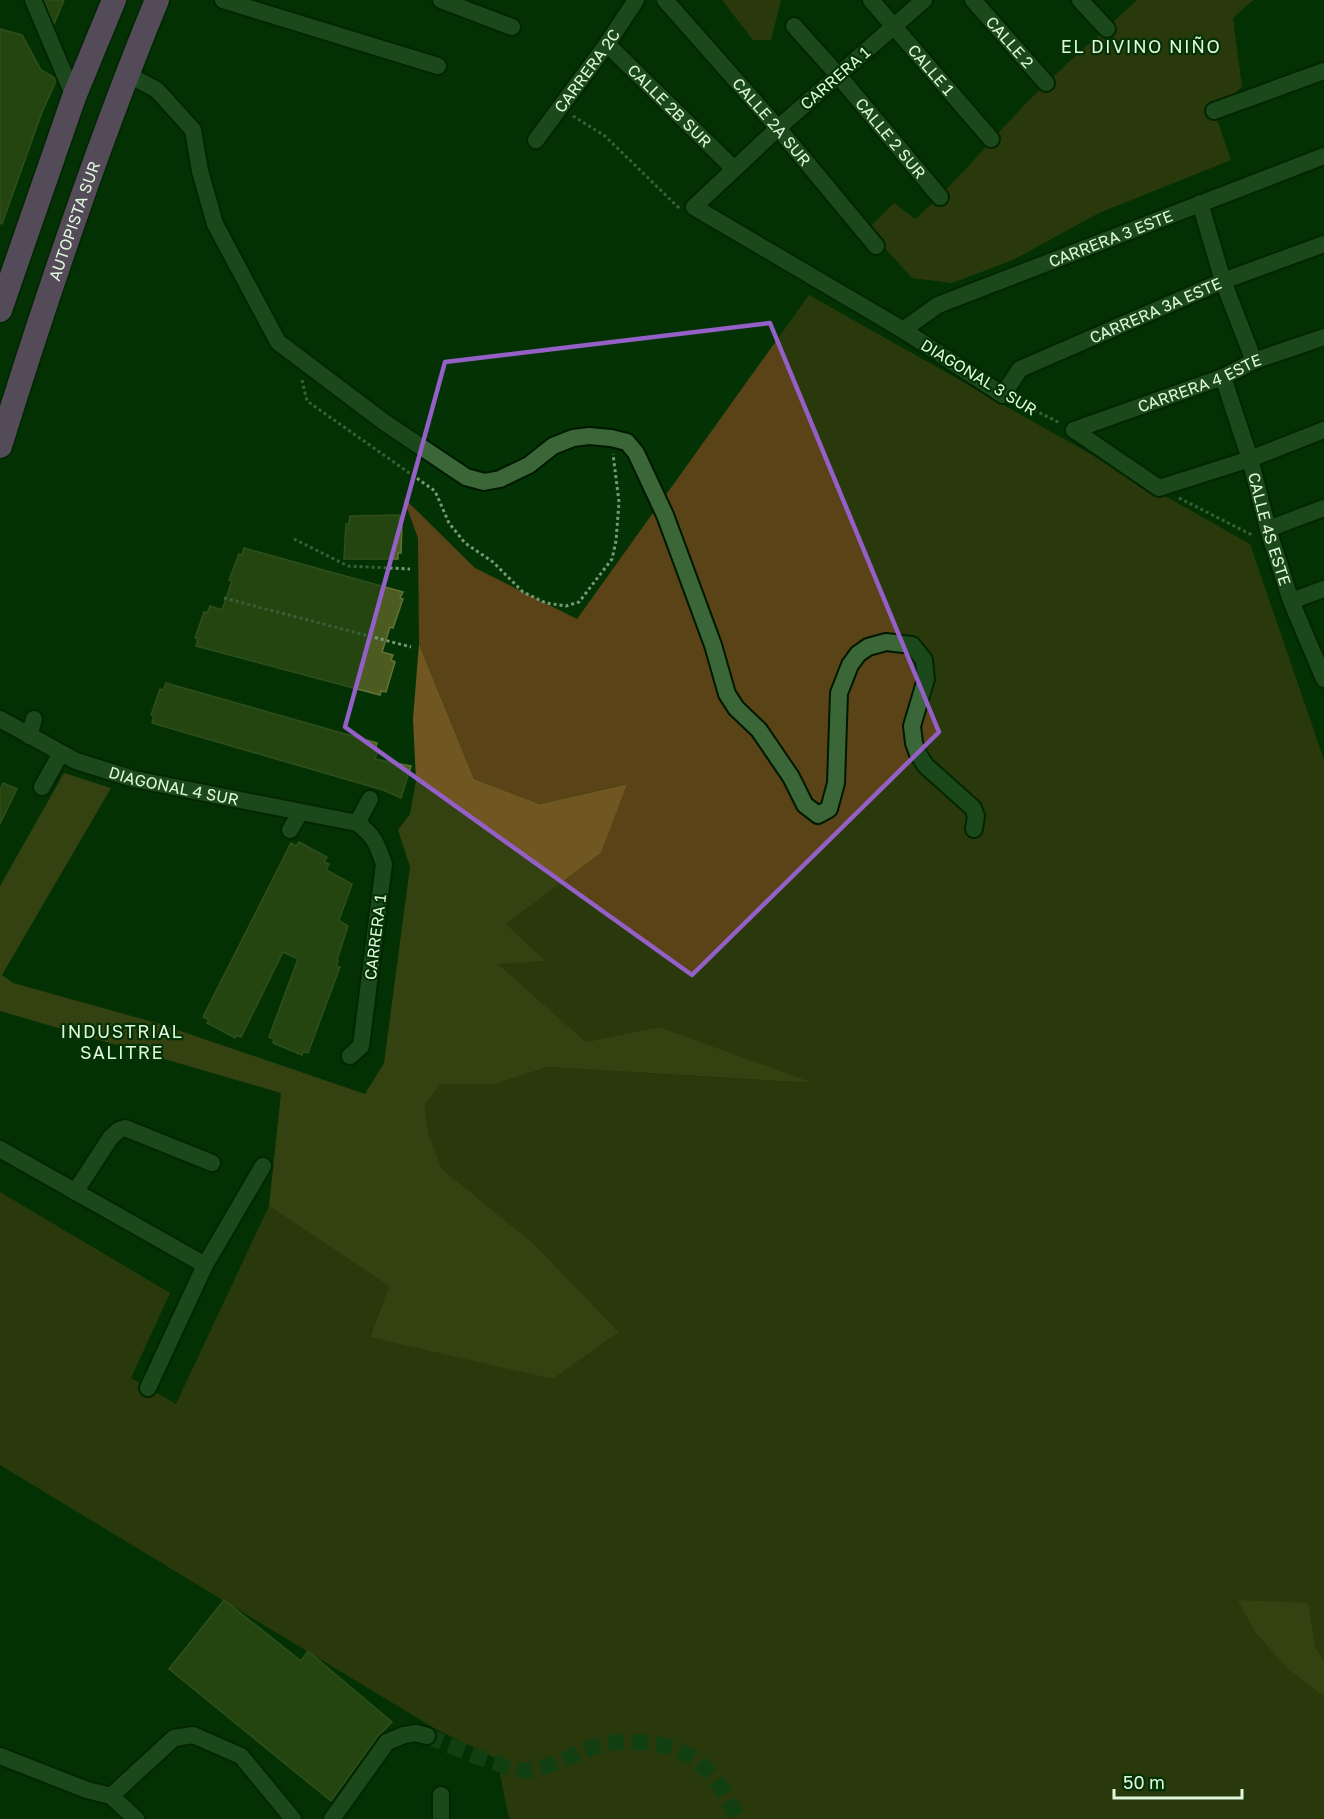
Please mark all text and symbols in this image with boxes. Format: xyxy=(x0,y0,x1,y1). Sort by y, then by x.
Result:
street label: CALLE 2 xyxy=(982,12,1038,72)
street label: CARRERA 2C xyxy=(550,25,624,116)
district label: EL DIVINO NIÑO xyxy=(1061,35,1221,57)
street label: CALLE 1 xyxy=(904,40,959,99)
street label: CARRERA 1 xyxy=(796,42,874,114)
street label: CALLE 2B SUR xyxy=(623,60,716,152)
street label: CALLE 2A SUR xyxy=(728,74,815,170)
street label: CALLE 2 SUR xyxy=(851,93,930,183)
street label: AUTOPISTA SUR xyxy=(44,158,104,283)
street label: CARRERA 3 ESTE xyxy=(1046,205,1175,271)
street label: CARRERA 3A ESTE xyxy=(1086,273,1225,348)
street label: DIAGONAL 3 SUR xyxy=(917,334,1041,420)
street label: CARRERA 4 ESTE xyxy=(1135,349,1264,417)
street label: CALLE 4S ESTE xyxy=(1244,470,1295,588)
street label: DIAGONAL 4 SUR xyxy=(106,762,241,809)
street label: CARRERA 1 xyxy=(360,893,390,981)
district label: INDUSTRIAL SALITRE xyxy=(61,1020,183,1063)
scale bar xyxy=(1114,1762,1242,1800)
text: 50 m xyxy=(1123,1771,1165,1793)

